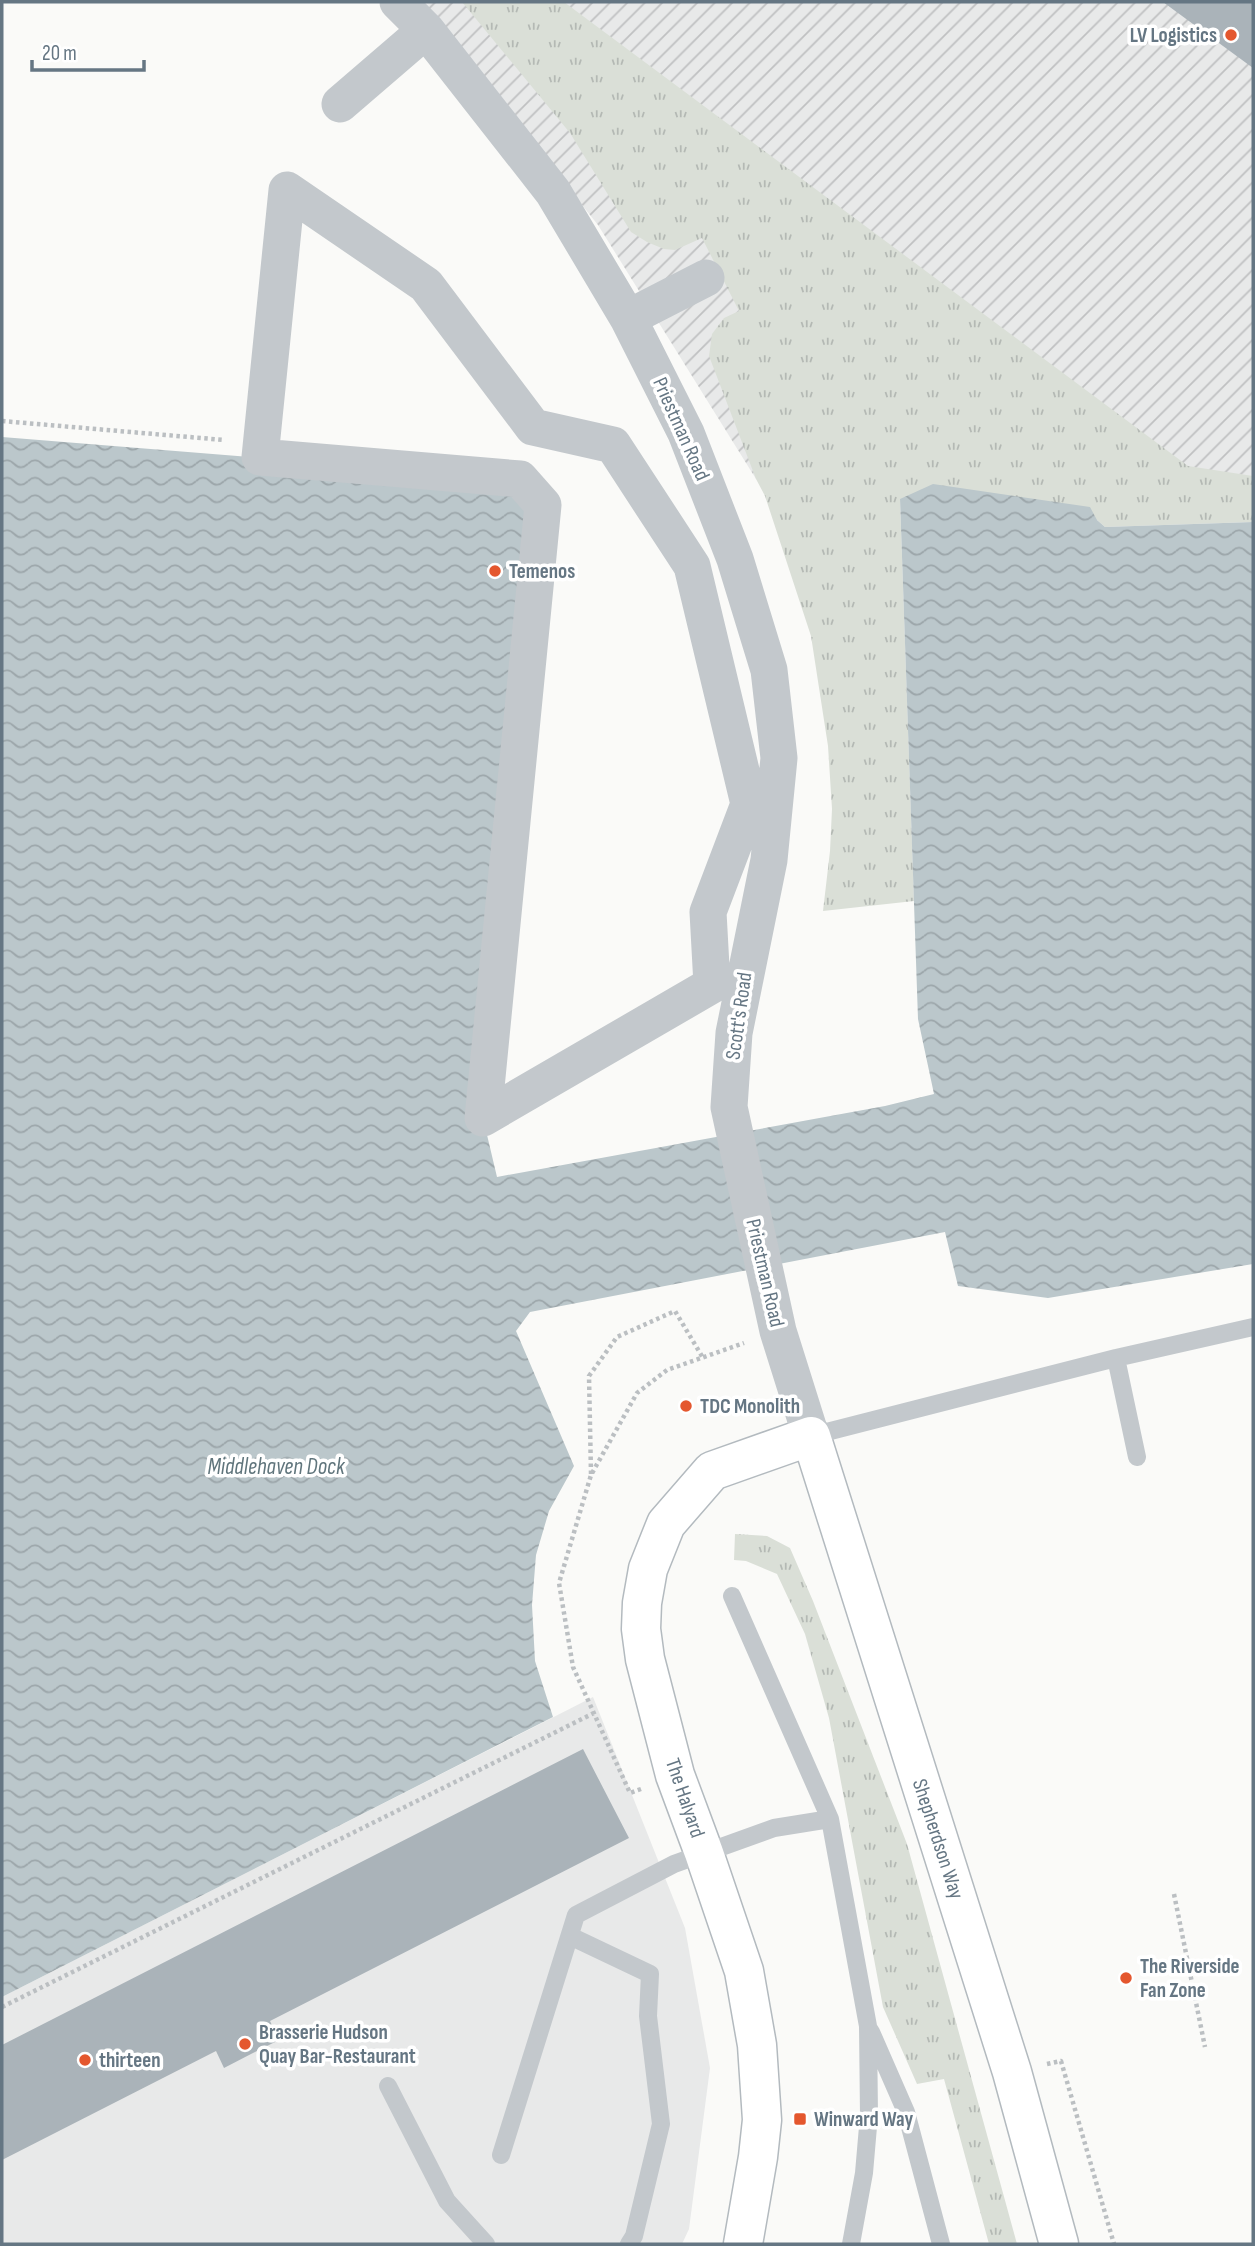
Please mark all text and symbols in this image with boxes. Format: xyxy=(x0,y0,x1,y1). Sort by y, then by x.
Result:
place label: LV Logistics xyxy=(1130,23,1217,48)
marker: LV Logistics xyxy=(1223,27,1239,43)
scale bar xyxy=(32,28,144,72)
text: 20 m xyxy=(42,41,77,66)
street label: Priestman Road xyxy=(647,374,715,484)
place label: Temenos xyxy=(509,559,575,584)
marker: Temenos xyxy=(487,563,503,579)
street label: Scott's Road xyxy=(721,971,757,1061)
street label: Priestman Road xyxy=(740,1217,790,1329)
place label: TDC Monolith xyxy=(700,1394,800,1419)
marker: TDC Monolith xyxy=(678,1398,694,1414)
water label: Middlehaven Dock xyxy=(207,1453,346,1481)
street label: The Halyard xyxy=(660,1755,710,1841)
street label: Shepherdson Way xyxy=(907,1776,969,1902)
place label: The Riverside Fan Zone xyxy=(1140,1954,1240,2003)
marker: The Riverside Fan Zone xyxy=(1118,1970,1134,1986)
place label: Brasserie Hudson Quay Bar-Restaurant xyxy=(259,2020,416,2069)
marker: Brasserie Hudson Quay Bar-Restaurant xyxy=(237,2036,253,2052)
place label: thirteen xyxy=(99,2048,160,2073)
marker: thirteen xyxy=(77,2052,93,2068)
place label: Winward Way xyxy=(814,2107,913,2132)
marker: Winward Way xyxy=(792,2111,808,2127)

